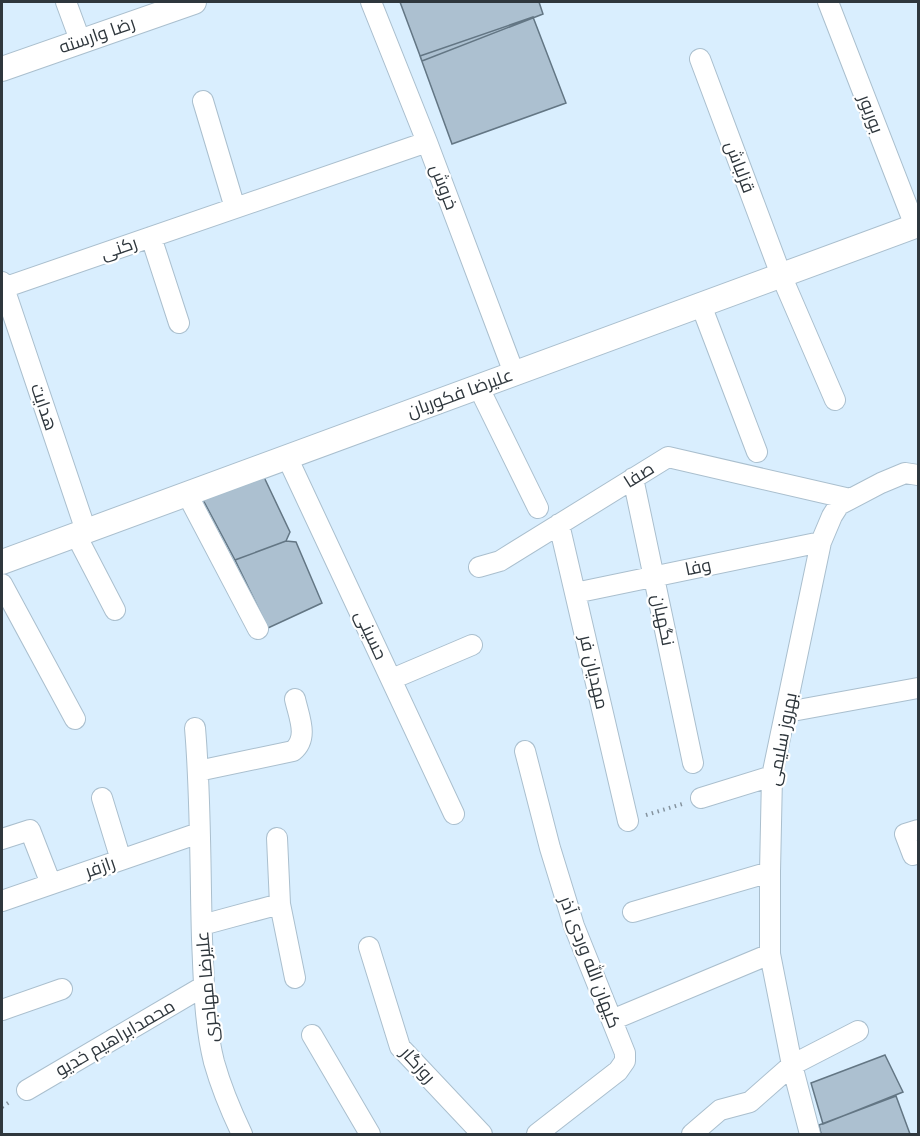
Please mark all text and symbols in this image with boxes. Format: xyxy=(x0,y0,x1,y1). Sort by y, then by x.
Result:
street label: رضا وارسته xyxy=(55,10,138,59)
street label: بوربور xyxy=(852,90,890,137)
street label: قزلباش xyxy=(719,137,762,196)
street label: خروش xyxy=(424,160,465,213)
street label: رکنی xyxy=(97,230,140,265)
street label: علیرضا فکوریان xyxy=(403,362,516,423)
street label: هدایت xyxy=(25,380,64,434)
street label: صفا xyxy=(619,456,659,494)
street label: وفا xyxy=(683,552,713,581)
street label: نگهبان xyxy=(646,592,681,648)
street label: حسینی xyxy=(349,606,394,664)
street label: مهدیان فر xyxy=(574,631,615,712)
street label: بهروز سلیمی xyxy=(760,690,803,788)
street label: رازفر xyxy=(80,850,118,884)
street label: کیهان الله وردی آذر xyxy=(553,891,627,1032)
street label: علیرضا مهاجری xyxy=(189,930,224,1044)
street label: محمدابراهیم خدیو xyxy=(50,993,179,1082)
street label: روزگار xyxy=(395,1040,442,1088)

